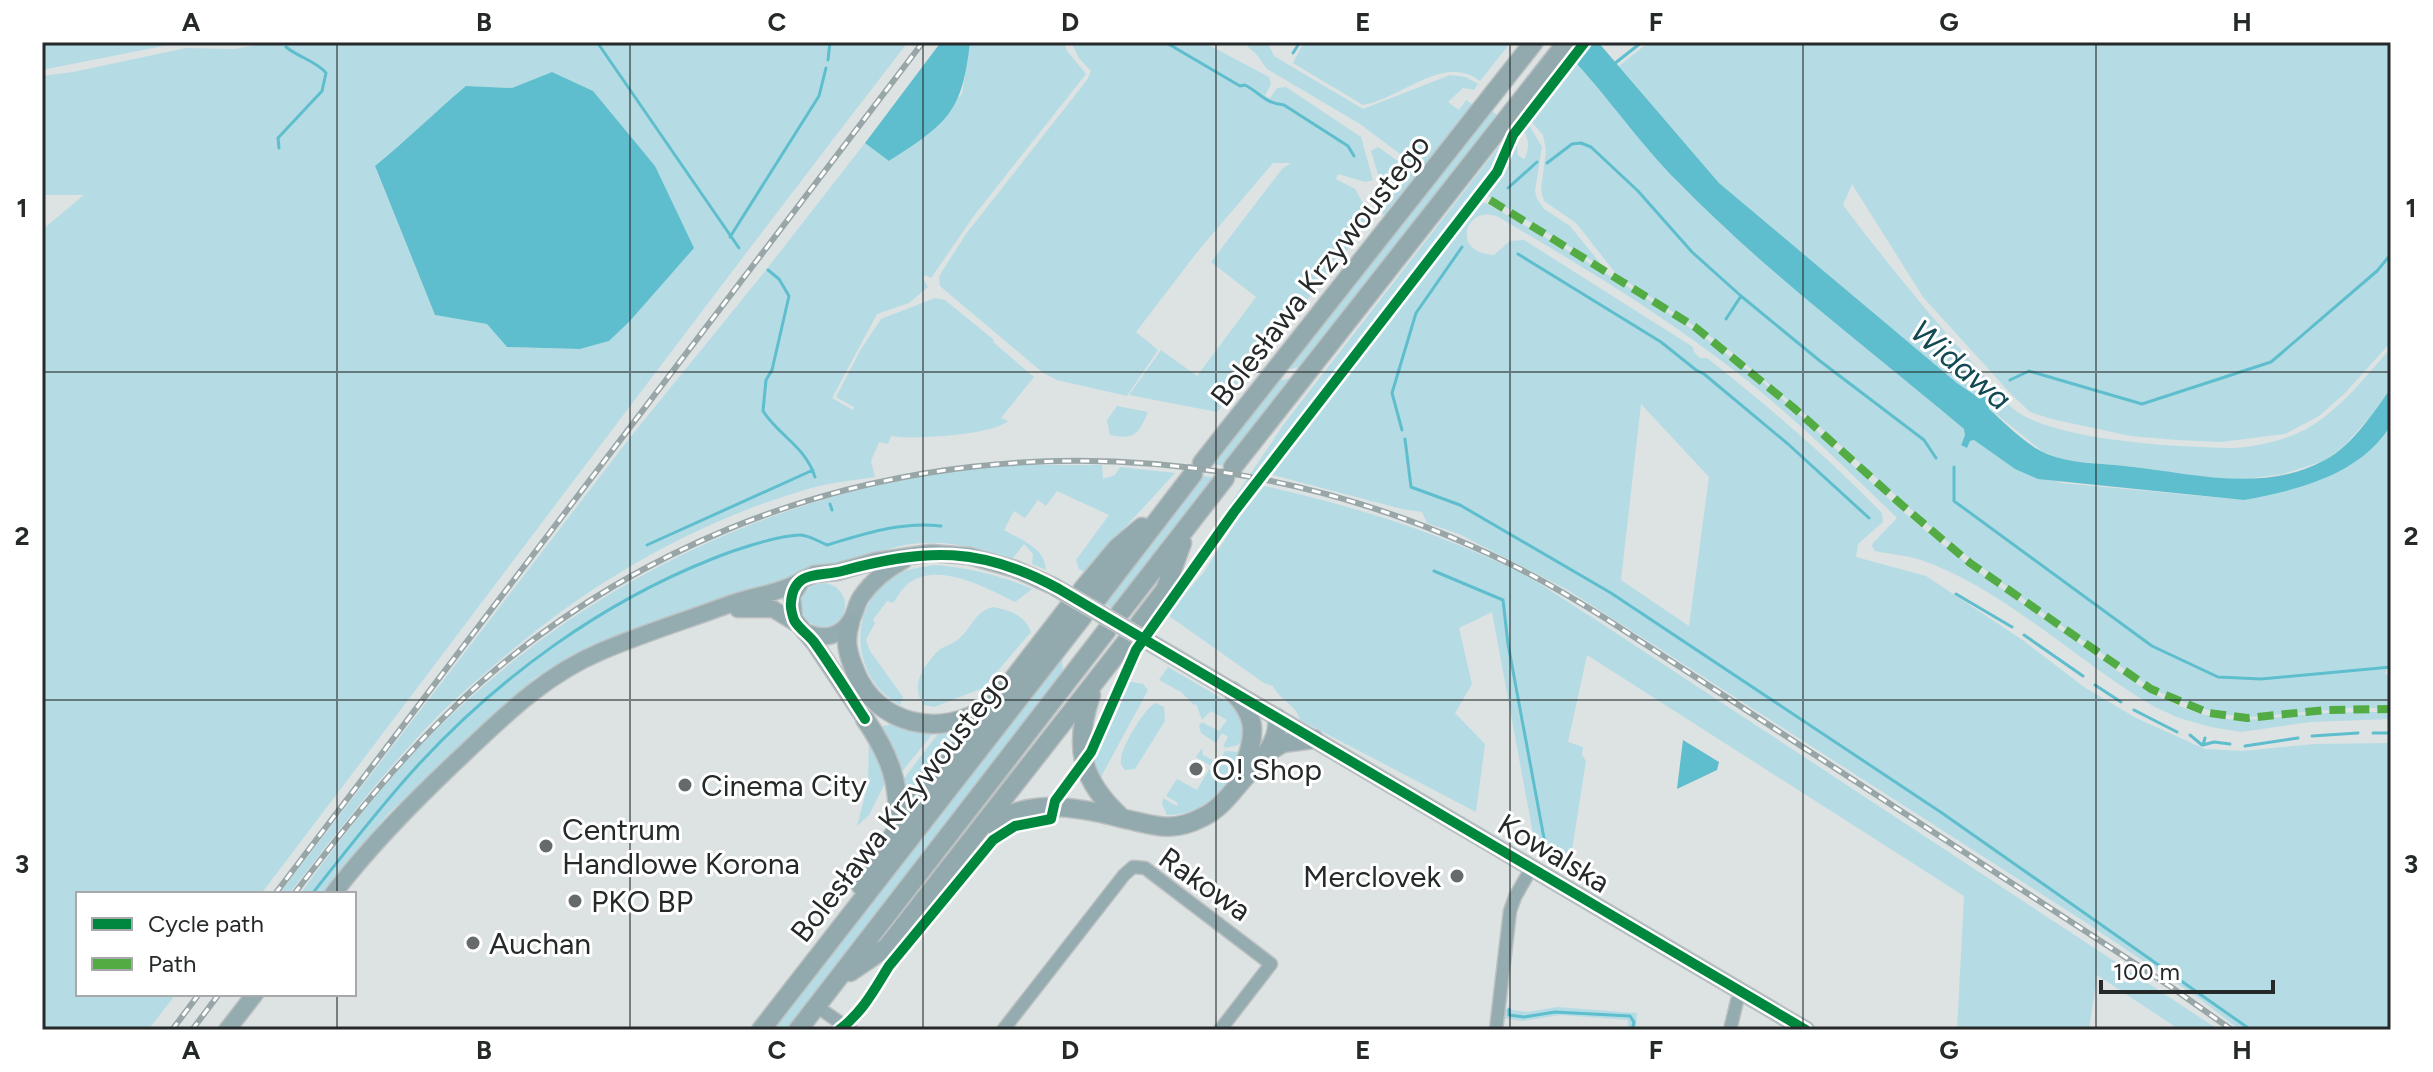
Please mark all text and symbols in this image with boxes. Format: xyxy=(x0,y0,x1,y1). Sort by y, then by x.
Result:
text: A xyxy=(182,6,201,38)
text: B xyxy=(476,6,492,38)
text: C xyxy=(768,6,787,38)
text: D xyxy=(1061,6,1079,38)
text: E xyxy=(1355,6,1371,38)
text: F xyxy=(1649,6,1663,38)
text: G xyxy=(1939,6,1959,38)
text: H xyxy=(2232,6,2252,38)
street label: Bolesława Krzywoustego xyxy=(1202,127,1438,413)
text: 1 xyxy=(17,192,27,224)
text: 1 xyxy=(2406,192,2416,224)
water label: Widawa xyxy=(1903,312,2019,418)
text: 2 xyxy=(14,520,30,552)
text: 2 xyxy=(2403,520,2419,552)
street label: Bolesława Krzywoustego xyxy=(782,663,1018,949)
place label: O! Shop xyxy=(1212,751,1322,788)
marker: O! Shop xyxy=(1187,760,1205,778)
place label: Cinema City xyxy=(701,767,867,804)
marker: Cinema City xyxy=(676,776,694,794)
street label: Kowalska xyxy=(1491,805,1617,901)
place label: Centrum Handlowe Korona xyxy=(562,811,800,882)
marker: Centrum Handlowe Korona xyxy=(537,837,555,855)
street label: Rakowa xyxy=(1152,839,1258,929)
text: 3 xyxy=(15,848,29,880)
text: 3 xyxy=(2404,848,2418,880)
place label: Merclovek xyxy=(1303,858,1441,895)
marker: Merclovek xyxy=(1448,867,1466,885)
place label: PKO BP xyxy=(591,883,693,920)
legend xyxy=(76,892,356,996)
marker: PKO BP xyxy=(566,892,584,910)
text: Cycle path xyxy=(148,909,264,938)
place label: Auchan xyxy=(489,925,591,962)
marker: Auchan xyxy=(464,934,482,952)
scale bar xyxy=(2101,944,2273,994)
text: Path xyxy=(148,949,196,978)
text: 100 m xyxy=(2113,957,2180,986)
text: A xyxy=(182,1034,201,1066)
text: B xyxy=(476,1034,492,1066)
text: C xyxy=(768,1034,787,1066)
text: D xyxy=(1061,1034,1079,1066)
text: E xyxy=(1355,1034,1371,1066)
text: F xyxy=(1649,1034,1663,1066)
text: G xyxy=(1939,1034,1959,1066)
text: H xyxy=(2232,1034,2252,1066)

